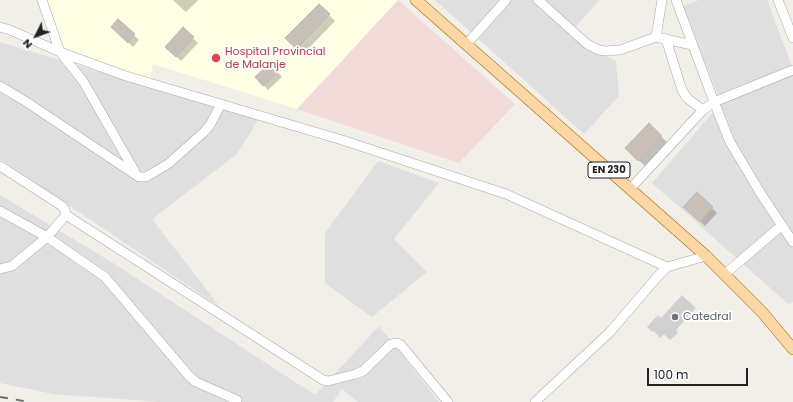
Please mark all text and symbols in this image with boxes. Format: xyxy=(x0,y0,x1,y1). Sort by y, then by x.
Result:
north arrow xyxy=(16,16,56,56)
text: N xyxy=(18,36,36,52)
place label: Hospital Provincial de Malanje xyxy=(225,45,326,71)
marker: Hospital Provincial de Malanje xyxy=(210,52,222,64)
road number: EN 230 xyxy=(588,162,630,178)
place label: Catedral xyxy=(683,310,731,324)
marker: Catedral xyxy=(670,312,680,322)
scale bar xyxy=(649,360,750,386)
text: 100 m xyxy=(654,366,688,383)

